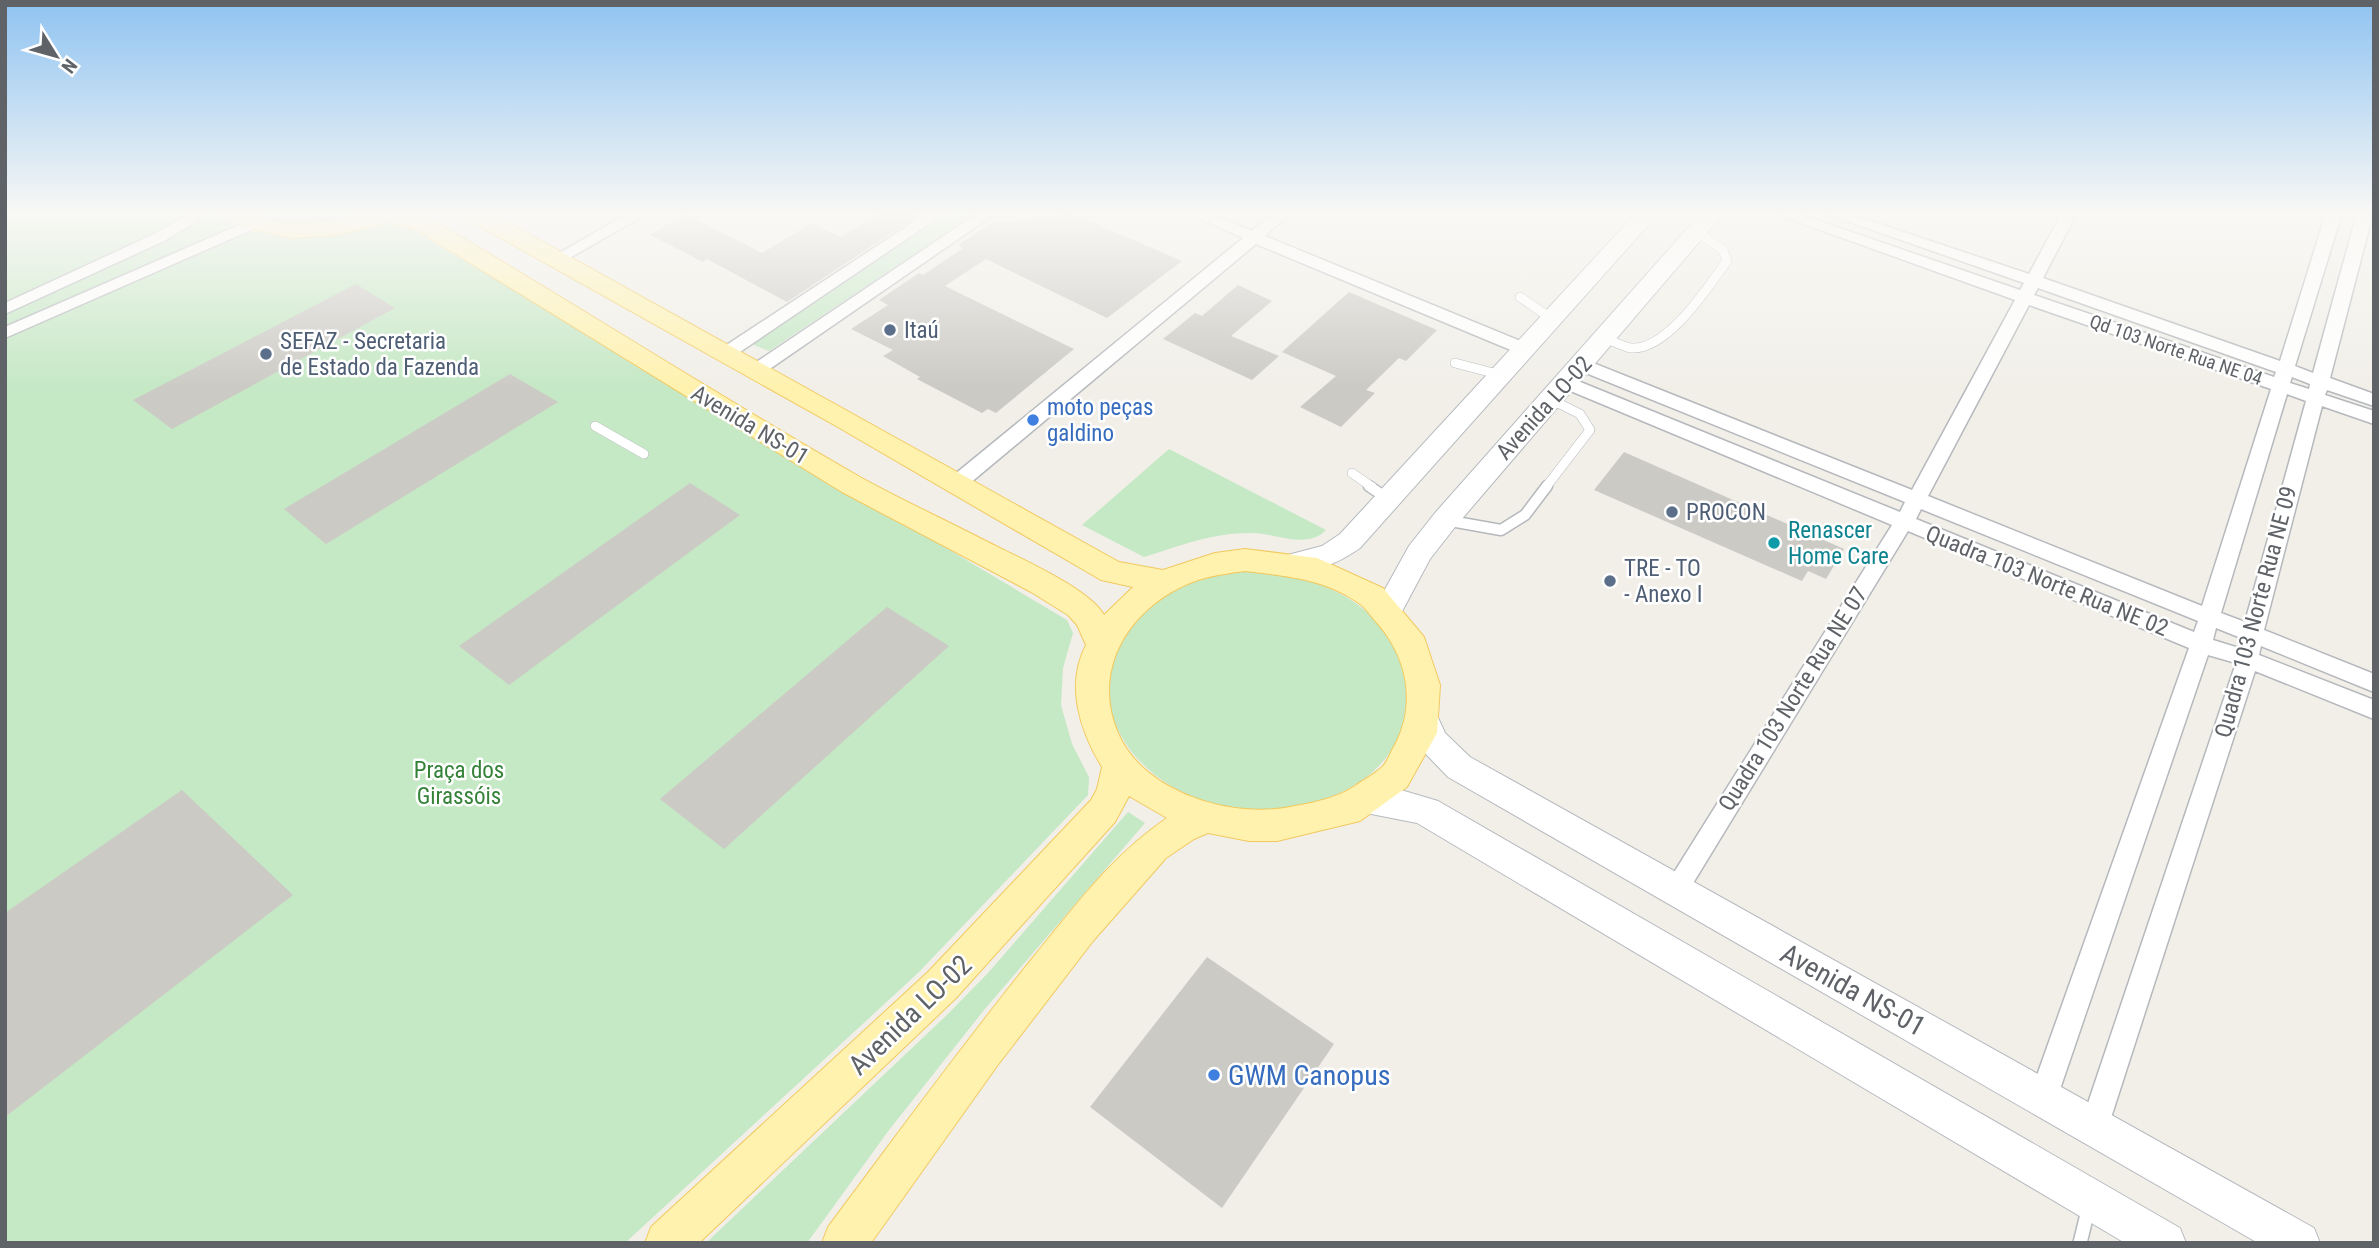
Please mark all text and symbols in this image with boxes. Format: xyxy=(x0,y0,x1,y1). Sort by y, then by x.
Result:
north arrow xyxy=(21,21,91,91)
text: N xyxy=(56,54,82,77)
street label: Qd 103 Norte Rua NE 04 xyxy=(2087,310,2265,390)
place label: Itaú xyxy=(904,317,939,344)
marker: Itaú xyxy=(882,322,898,338)
place label: SEFAZ - Secretaria de Estado da Fazenda xyxy=(280,328,479,381)
marker: SEFAZ - Secretaria de Estado da Fazenda xyxy=(258,346,274,362)
street label: Avenida LO-02 xyxy=(1491,351,1597,465)
street label: Avenida NS-01 xyxy=(687,379,813,471)
place label: moto peças galdino xyxy=(1047,394,1154,447)
marker: moto peças galdino xyxy=(1025,412,1041,428)
street label: Quadra 103 Norte Rua NE 09 xyxy=(2209,483,2303,741)
place label: PROCON xyxy=(1686,499,1766,526)
marker: PROCON xyxy=(1664,504,1680,520)
place label: Renascer Home Care xyxy=(1788,517,1889,570)
street label: Quadra 103 Norte Rua NE 02 xyxy=(1922,520,2172,642)
marker: Renascer Home Care xyxy=(1766,535,1782,551)
place label: TRE - TO - Anexo I xyxy=(1624,555,1703,608)
marker: TRE - TO - Anexo I xyxy=(1602,573,1618,589)
street label: Quadra 103 Norte Rua NE 07 xyxy=(1713,582,1873,816)
park label: Praça dos Girassóis xyxy=(414,757,504,810)
street label: Avenida NS-01 xyxy=(1775,937,1931,1043)
street label: Avenida LO-02 xyxy=(842,948,978,1082)
place label: GWM Canopus xyxy=(1228,1059,1390,1092)
marker: GWM Canopus xyxy=(1206,1067,1222,1083)

